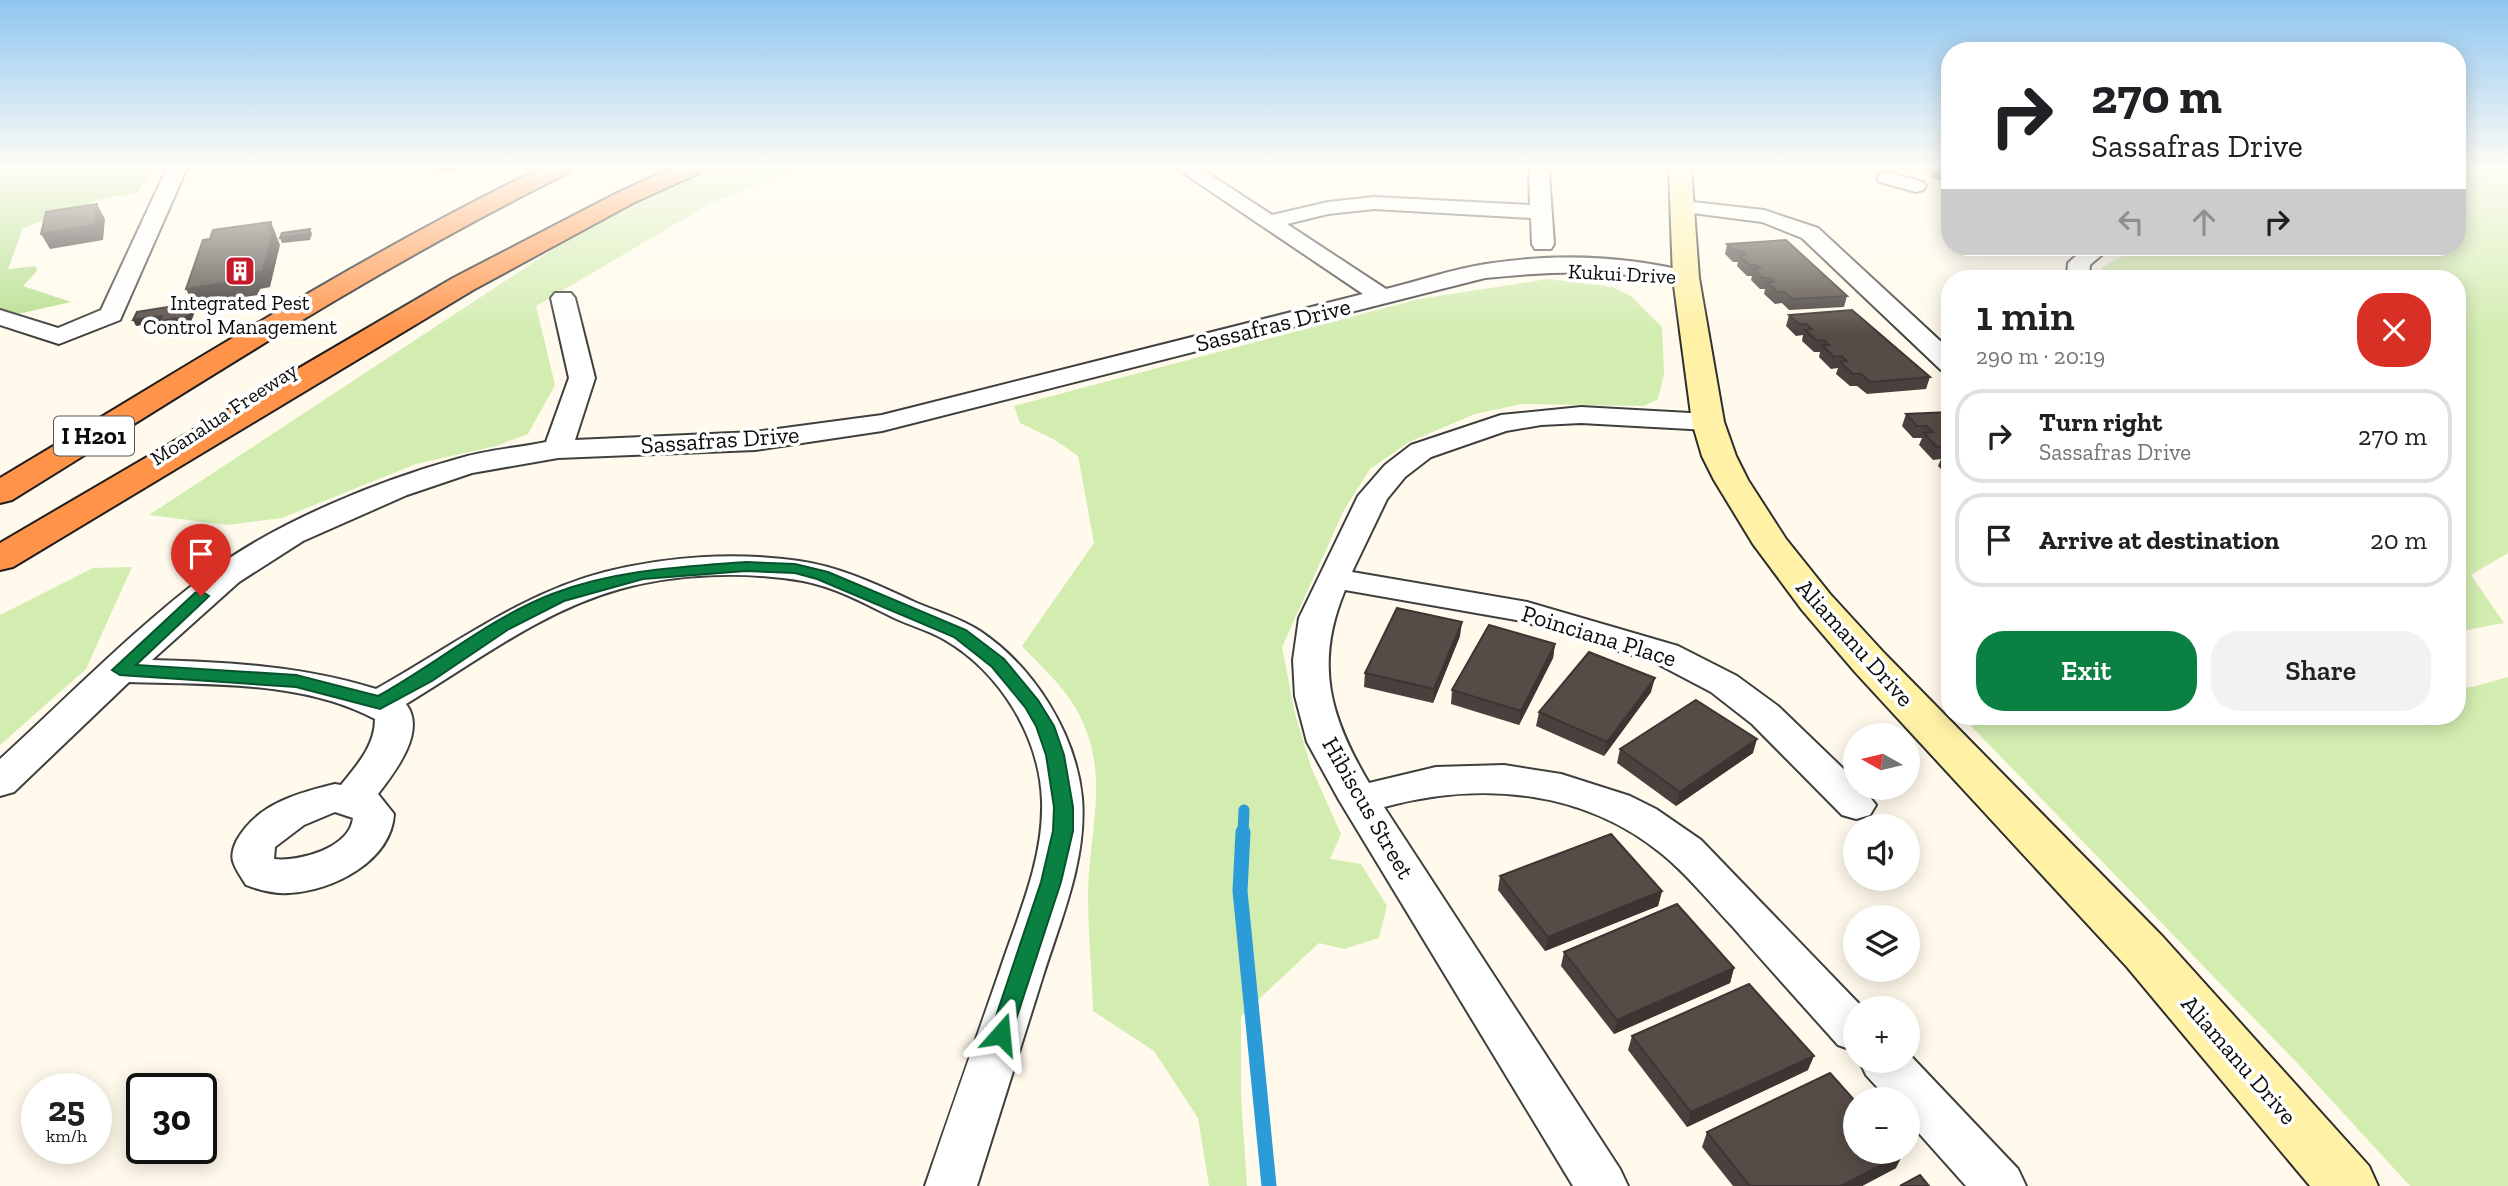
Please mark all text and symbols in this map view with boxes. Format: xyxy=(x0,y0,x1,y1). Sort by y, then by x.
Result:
text: 270 m xyxy=(2091,67,2222,126)
icon: right xyxy=(1976,70,2067,161)
text: Sassafras Drive xyxy=(2091,127,2303,165)
icon: left xyxy=(2112,203,2150,241)
icon: ahead xyxy=(2185,203,2223,241)
icon: right xyxy=(2258,203,2296,241)
building icon: Integrated Pest Control Management xyxy=(223,254,257,288)
street label: Kukui Drive xyxy=(1568,258,1677,289)
place label: Integrated Pest Control Management xyxy=(143,290,337,339)
text: 1 min xyxy=(1976,290,2075,341)
street label: Sassafras Drive xyxy=(1192,291,1353,358)
button: close xyxy=(2357,293,2431,367)
text: 290 m · 20:19 xyxy=(1976,342,2105,370)
street label: Moanalua Freeway xyxy=(146,357,302,470)
text: Turn right xyxy=(2039,406,2162,438)
road number: I H201 xyxy=(54,416,134,456)
icon: right xyxy=(1980,417,2018,455)
street label: Sassafras Drive xyxy=(640,419,800,460)
text: 270 m xyxy=(2358,420,2427,452)
text: Sassafras Drive xyxy=(2039,438,2191,466)
icon: arrive xyxy=(1980,521,2018,559)
pin xyxy=(171,524,231,596)
text: Arrive at destination xyxy=(2039,524,2279,556)
text: 20 m xyxy=(2370,524,2427,556)
icon: arrive xyxy=(182,535,220,573)
street label: Aliamanu Drive xyxy=(1790,573,1920,712)
street label: Poinciana Place xyxy=(1518,598,1680,673)
button: Exit xyxy=(1976,631,2197,711)
button: Share xyxy=(2211,631,2431,711)
north arrow xyxy=(1843,723,1920,800)
map controls xyxy=(1843,723,1920,1164)
street label: Hibiscus Street xyxy=(1316,732,1421,884)
button: sound xyxy=(1843,814,1920,891)
button: layers xyxy=(1843,905,1920,982)
street label: Aliamanu Drive xyxy=(2175,989,2303,1130)
button: + xyxy=(1843,996,1920,1073)
position arrow xyxy=(964,997,1038,1071)
speed limit sign: 30 xyxy=(126,1073,217,1164)
button: − xyxy=(1843,1087,1920,1164)
text: 25 xyxy=(48,1088,85,1130)
text: km/h xyxy=(46,1125,87,1147)

